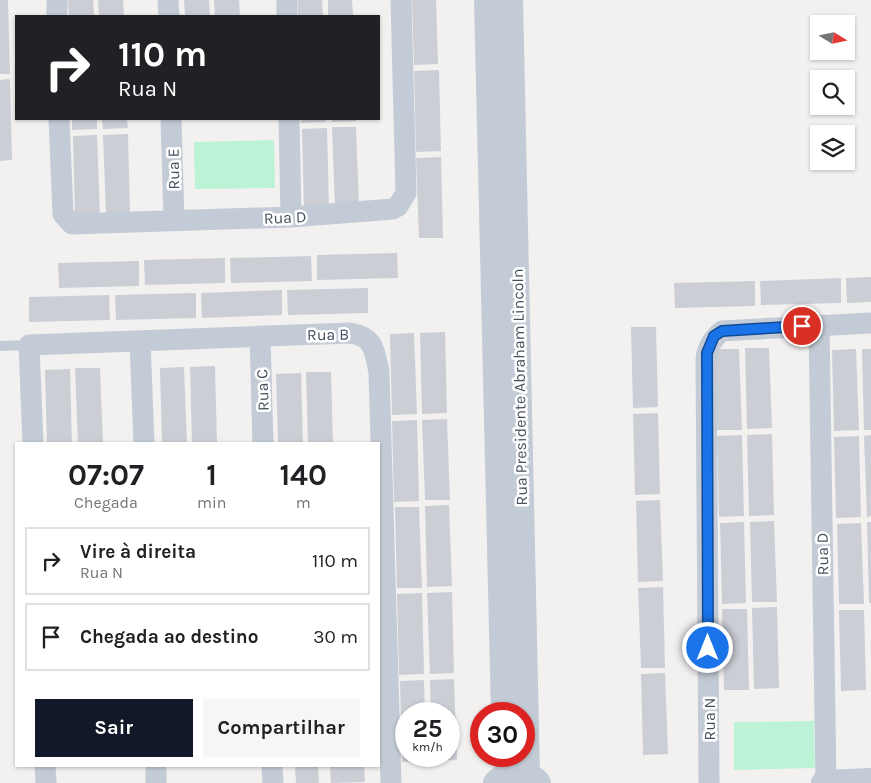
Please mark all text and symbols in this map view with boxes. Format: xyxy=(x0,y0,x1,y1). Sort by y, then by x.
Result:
north arrow xyxy=(810,15,855,60)
map controls xyxy=(810,15,855,170)
text: 110 m xyxy=(118,34,207,75)
icon: right xyxy=(35,35,100,100)
button: search xyxy=(810,70,855,115)
text: Rua N xyxy=(118,76,177,102)
button: layers xyxy=(810,125,855,170)
street label: Rua E xyxy=(164,148,183,190)
street label: Rua D xyxy=(263,207,307,228)
street label: Rua Presidente Abraham Lincoln xyxy=(508,268,531,506)
pin xyxy=(781,305,823,347)
icon: arrive xyxy=(788,312,816,340)
street label: Rua B xyxy=(307,325,349,344)
street label: Rua C xyxy=(252,369,273,411)
text: 07:07 xyxy=(68,457,144,493)
text: 1 xyxy=(206,457,217,493)
text: 140 xyxy=(279,457,327,493)
text: Chegada xyxy=(74,493,138,512)
text: min xyxy=(197,493,226,512)
text: m xyxy=(296,493,311,512)
street label: Rua D xyxy=(813,533,832,575)
text: Vire à direita xyxy=(80,541,196,563)
icon: right xyxy=(37,547,65,575)
text: 110 m xyxy=(312,550,358,572)
text: Rua N xyxy=(80,563,123,582)
position arrow xyxy=(681,621,733,673)
icon: arrive xyxy=(37,623,65,651)
text: Chegada ao destino xyxy=(80,626,258,648)
text: 30 m xyxy=(313,626,358,648)
street label: Rua N xyxy=(700,697,719,741)
button: Sair xyxy=(35,699,193,757)
button: Compartilhar xyxy=(203,699,360,757)
speed limit sign: 30 xyxy=(470,702,535,767)
text: 25 xyxy=(413,714,442,743)
text: km/h xyxy=(412,740,443,754)

